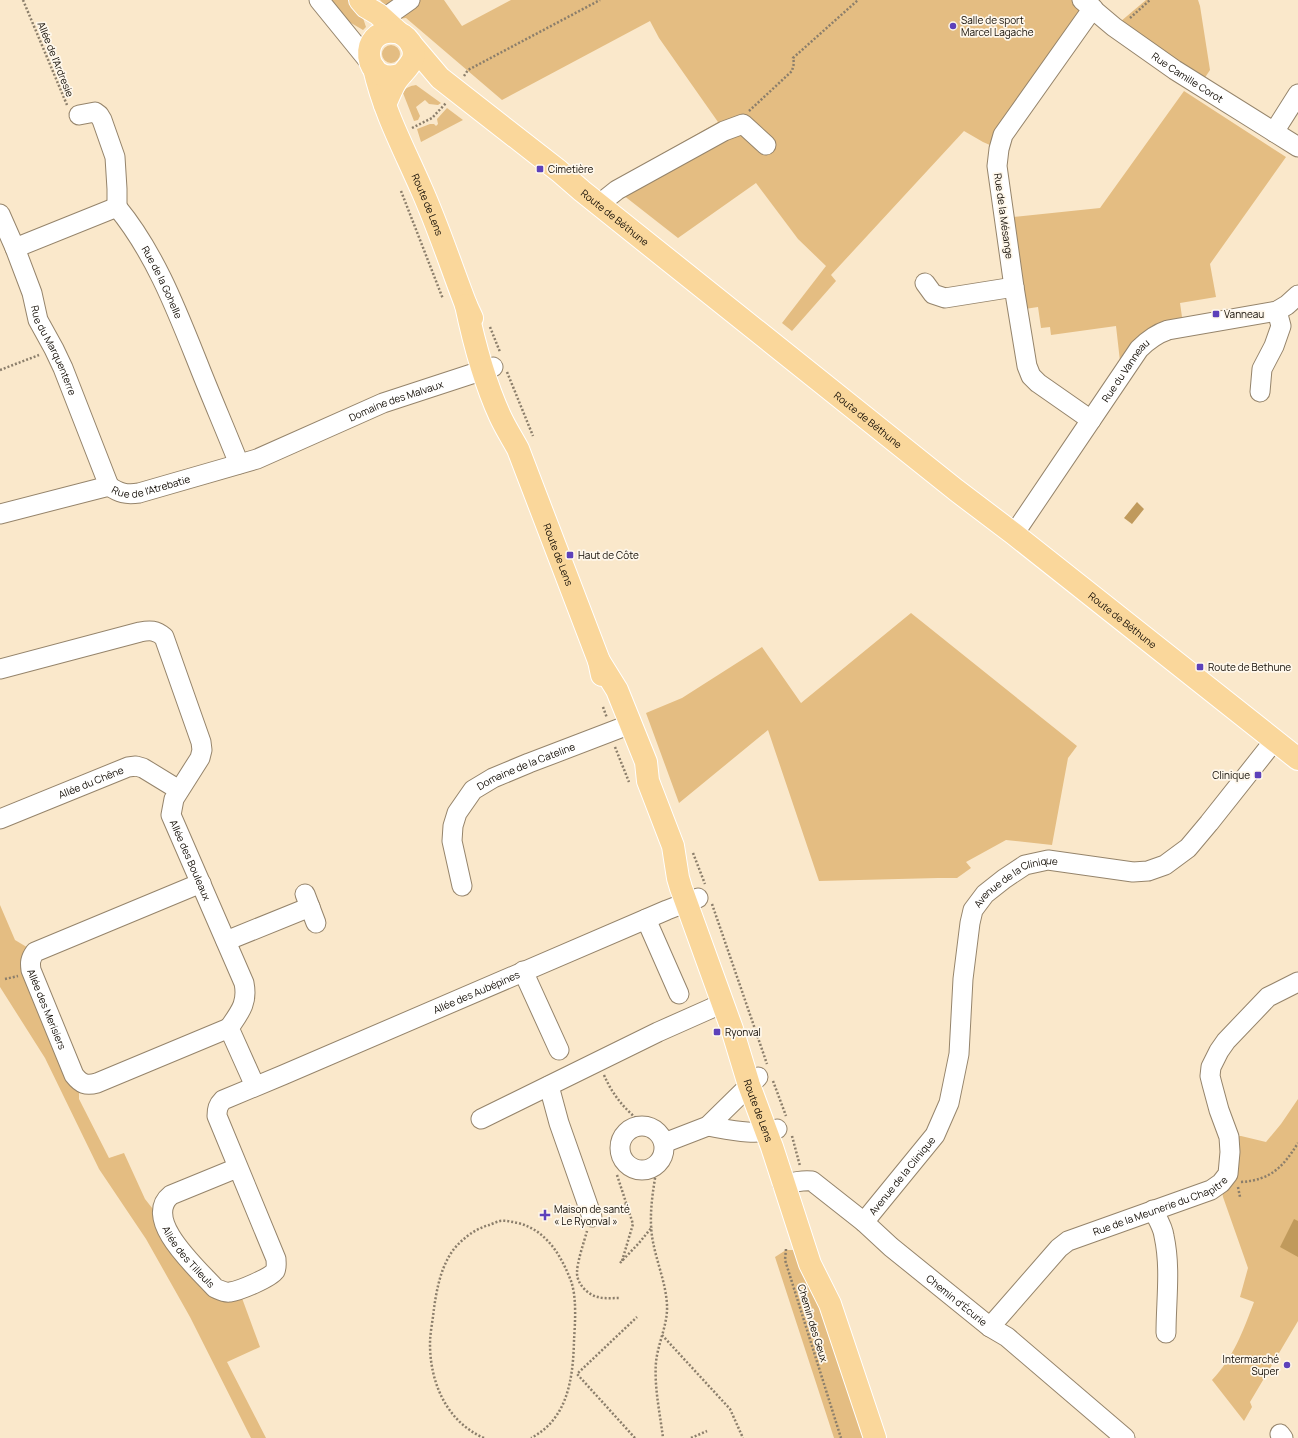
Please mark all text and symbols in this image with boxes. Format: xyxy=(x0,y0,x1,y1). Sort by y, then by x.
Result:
place label: Salle de sport Marcel Lagache xyxy=(961,13,1034,39)
street label: Allée de l'Ardresie xyxy=(35,19,78,99)
marker: Salle de sport Marcel Lagache xyxy=(948,21,958,31)
street label: Rue Camille Corot xyxy=(1149,49,1226,106)
place label: Cimetière xyxy=(548,162,593,176)
marker: Cimetière xyxy=(535,164,545,174)
street label: Route de Lens xyxy=(408,171,447,237)
street label: Rue de la Mésange xyxy=(991,172,1017,260)
street label: Route de Béthune xyxy=(578,186,652,249)
street label: Rue de la Gohelle xyxy=(139,243,186,321)
street label: Rue du Marquenterre xyxy=(28,304,80,398)
place label: Vanneau xyxy=(1224,307,1264,321)
marker: Vanneau xyxy=(1211,309,1221,319)
street label: Rue du Vanneau xyxy=(1098,336,1152,405)
street label: Domaine des Malvaux xyxy=(346,377,446,424)
street label: Route de Béthune xyxy=(831,388,905,451)
street label: Rue de l'Atrebatie xyxy=(109,472,192,501)
street label: Route de Lens xyxy=(540,521,577,588)
place label: Haut de Côte xyxy=(578,548,639,562)
marker: Haut de Côte xyxy=(565,550,575,560)
street label: Route de Béthune xyxy=(1086,589,1160,652)
place label: Route de Bethune xyxy=(1208,660,1291,674)
marker: Route de Bethune xyxy=(1195,662,1205,672)
street label: Domaine de la Cateline xyxy=(474,739,577,793)
street label: Allée du Chêne xyxy=(56,763,126,802)
place label: Clinique xyxy=(1212,768,1250,782)
marker: Clinique xyxy=(1253,770,1263,780)
street label: Allée des Bouleaux xyxy=(167,817,215,903)
street label: Avenue de la Clinique xyxy=(970,853,1059,910)
street label: Allée des Merisiers xyxy=(24,966,70,1052)
street label: Allée des Aubépines xyxy=(431,967,522,1017)
place label: Ryonval xyxy=(725,1025,761,1039)
marker: Ryonval xyxy=(712,1027,722,1037)
street label: Route de Lens xyxy=(741,1078,776,1144)
street label: Avenue de la Clinique xyxy=(866,1133,938,1218)
street label: Rue de la Meunerie du Chapitre xyxy=(1091,1173,1231,1239)
place label: Maison de santé « Le Ryonval » xyxy=(554,1202,630,1228)
marker: Maison de santé « Le Ryonval » xyxy=(539,1209,551,1221)
street label: Allée des Tilleuls xyxy=(159,1223,218,1291)
street label: Chemin d'Écurie xyxy=(923,1271,990,1329)
street label: Chemin des Geux xyxy=(795,1282,832,1364)
place label: Intermarché Super xyxy=(1223,1352,1279,1378)
marker: Intermarché Super xyxy=(1282,1360,1292,1370)

